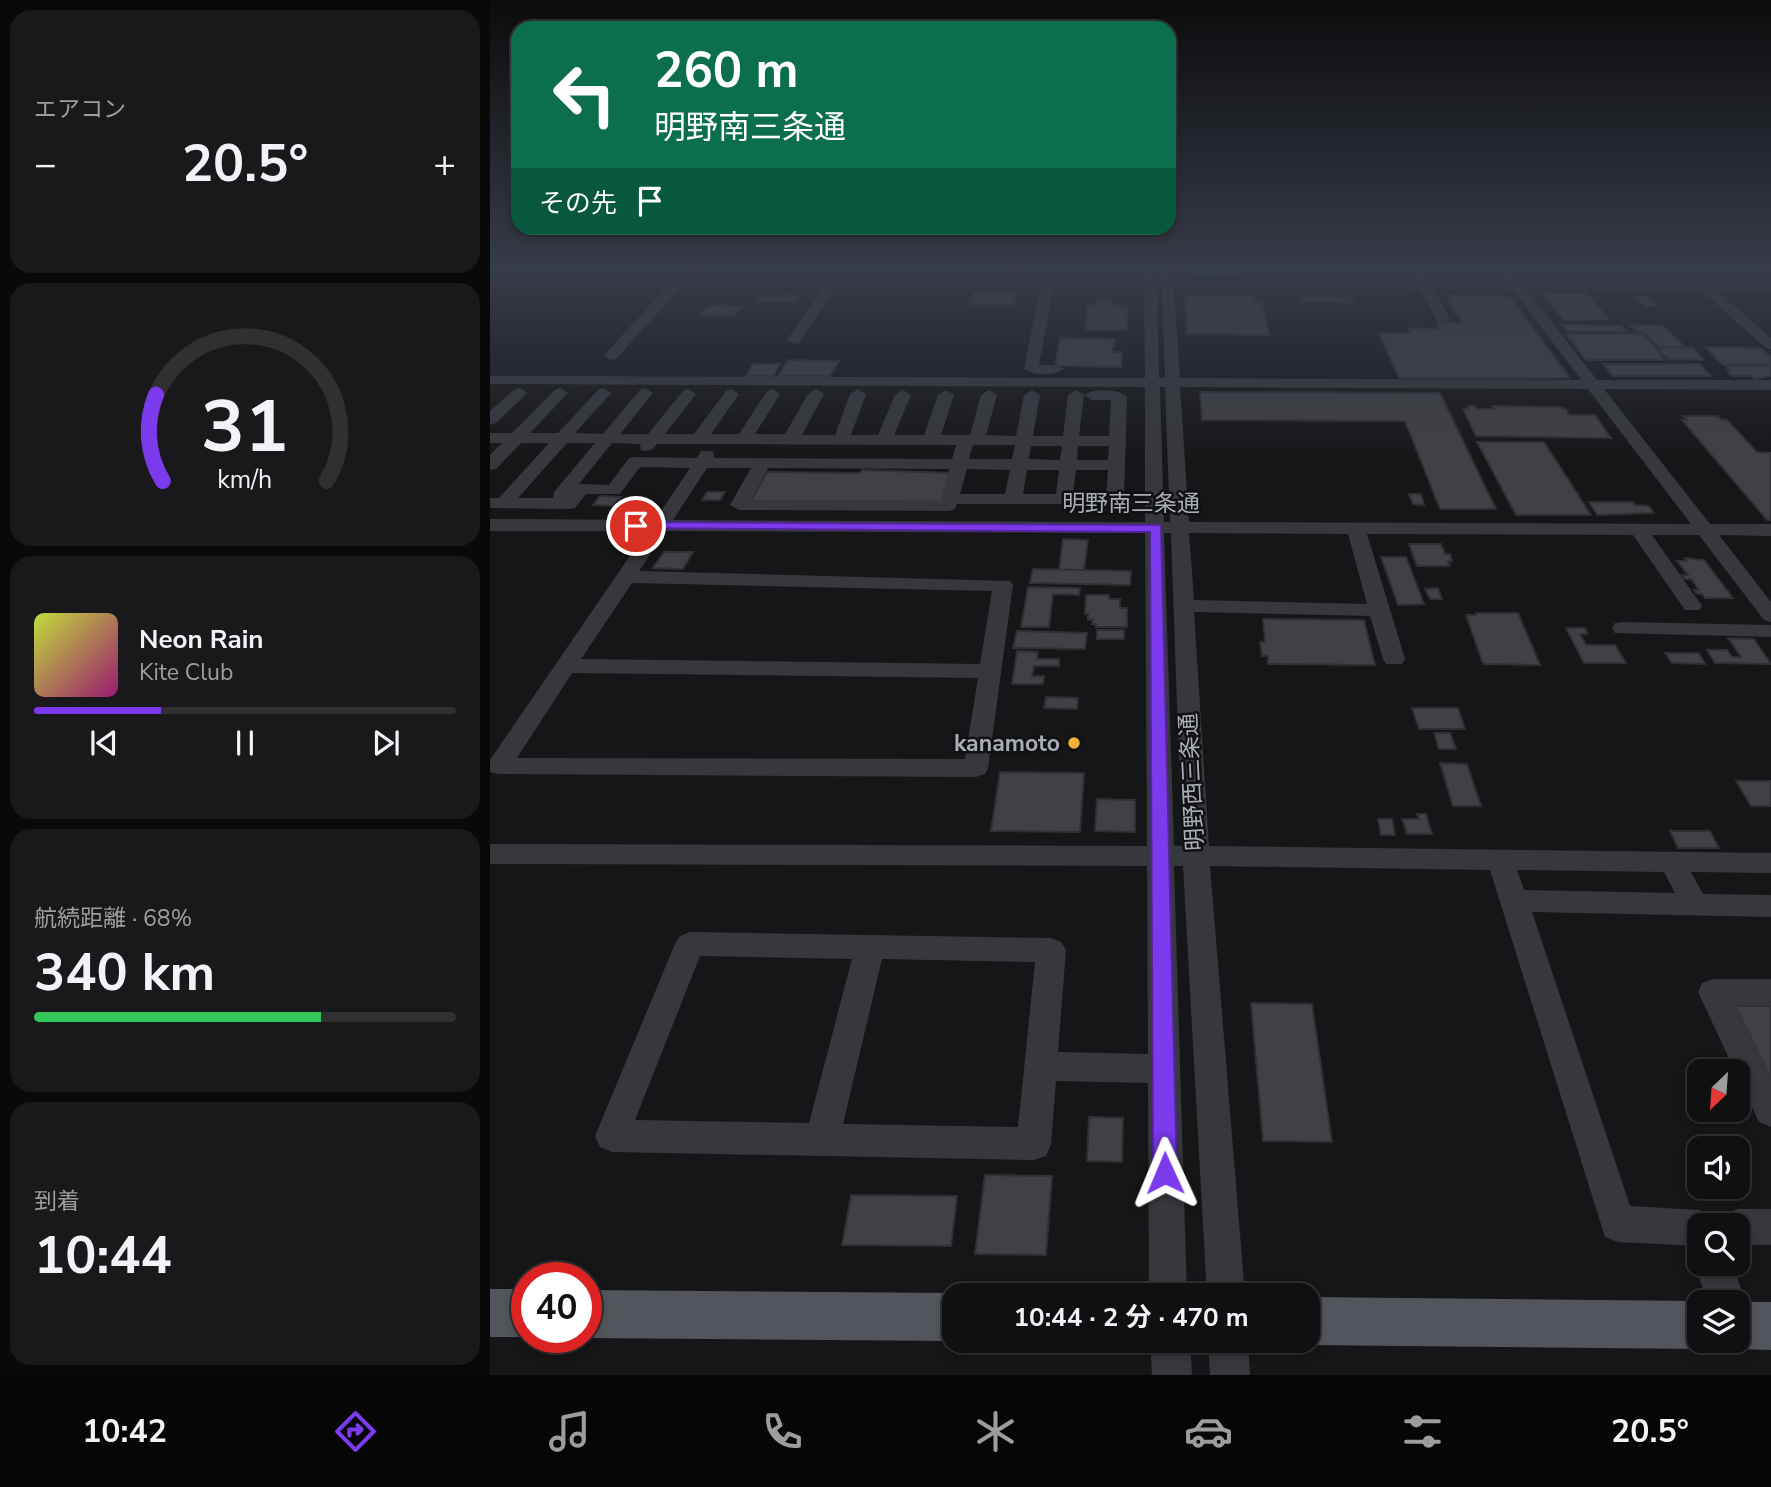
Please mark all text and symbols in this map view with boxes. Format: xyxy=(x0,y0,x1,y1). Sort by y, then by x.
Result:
text: 260 m xyxy=(654,37,798,104)
icon: left xyxy=(539,49,630,140)
text: エアコン xyxy=(34,94,126,125)
text: 明野南三条通 xyxy=(654,106,846,149)
text: 20.5° xyxy=(182,128,308,199)
text: − xyxy=(34,139,57,190)
text: + xyxy=(433,139,456,190)
icon: arrive xyxy=(631,182,669,220)
text: その先 xyxy=(539,186,617,221)
text: 31 xyxy=(201,377,289,477)
text: km/h xyxy=(217,462,273,496)
street label: 明野南三条通 xyxy=(1062,488,1200,519)
pin xyxy=(606,496,666,556)
icon: arrive xyxy=(617,507,655,545)
text: Neon Rain xyxy=(139,622,264,657)
text: Kite Club xyxy=(139,657,233,688)
street label: 明野西三条通 xyxy=(1173,712,1211,852)
icon: previous xyxy=(85,724,123,762)
icon: pause xyxy=(226,724,264,762)
icon: next xyxy=(367,724,405,762)
place label: kanamoto xyxy=(954,728,1060,759)
marker: kanamoto xyxy=(1066,735,1082,751)
text: 航続距離 · 68% xyxy=(34,903,192,934)
text: 340 km xyxy=(34,937,215,1008)
north arrow xyxy=(1687,1059,1750,1122)
map controls xyxy=(1687,1059,1750,1353)
position arrow xyxy=(1128,1136,1202,1210)
button: sound xyxy=(1687,1136,1750,1199)
text: 到着 xyxy=(34,1186,80,1217)
button: search xyxy=(1687,1213,1750,1276)
text: 10:44 xyxy=(34,1220,172,1291)
speed limit sign: 40 xyxy=(511,1262,602,1353)
button: layers xyxy=(1687,1290,1750,1353)
text: 10:44 · 2 分 · 470 m xyxy=(1013,1300,1249,1335)
icon: directions xyxy=(331,1407,380,1456)
icon: music xyxy=(545,1407,594,1456)
icon: phone xyxy=(758,1407,807,1456)
icon: climate xyxy=(971,1407,1020,1456)
icon: car xyxy=(1184,1407,1233,1456)
icon: filters xyxy=(1398,1407,1447,1456)
text: 10:42 xyxy=(82,1410,167,1453)
text: 20.5° xyxy=(1611,1410,1689,1453)

